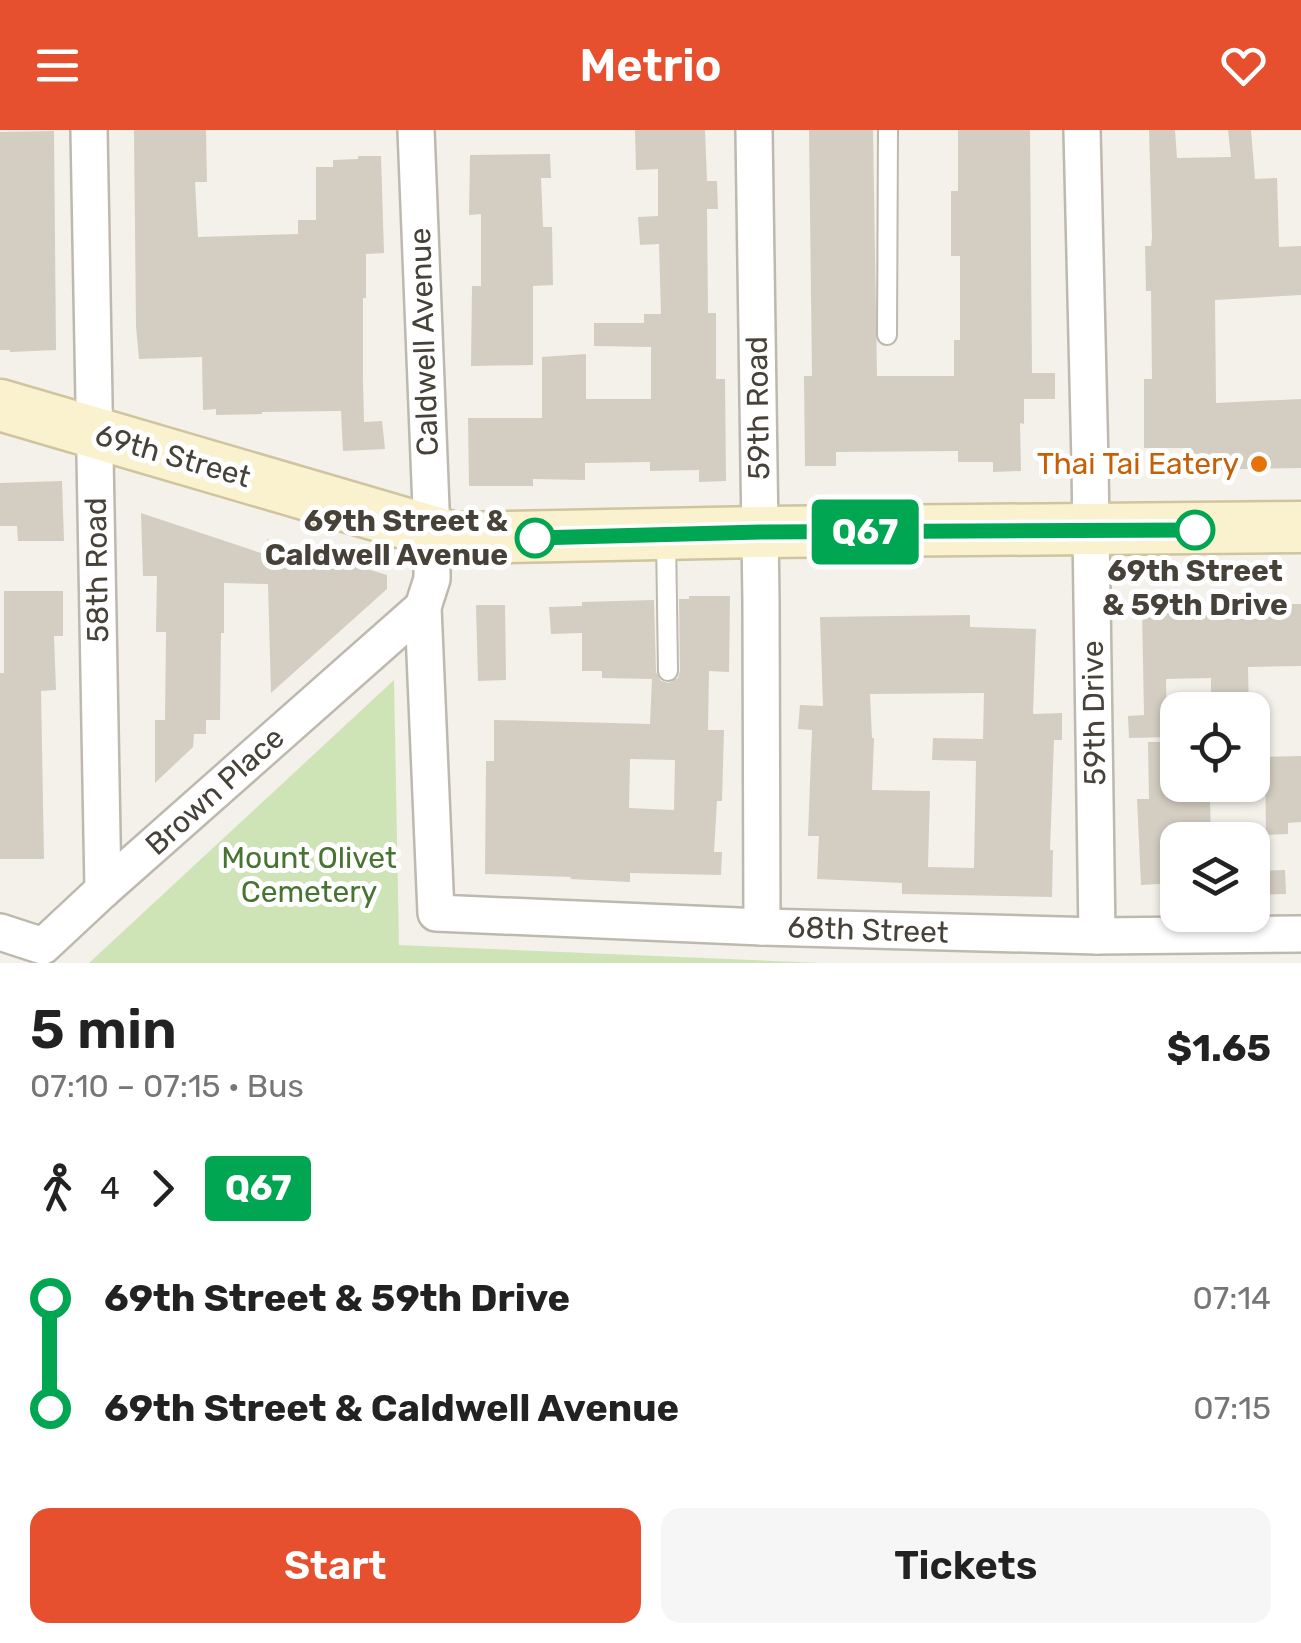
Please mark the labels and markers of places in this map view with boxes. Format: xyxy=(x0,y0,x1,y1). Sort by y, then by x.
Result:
place label: Thai Tai Eatery xyxy=(1037,446,1239,482)
marker: Thai Tai Eatery xyxy=(1248,453,1270,475)
place label: 69th Street & Caldwell Avenue xyxy=(265,503,508,573)
marker: 69th Street & 59th Drive xyxy=(1176,511,1214,549)
marker: 69th Street & Caldwell Avenue xyxy=(516,519,554,557)
place label: 69th Street & 59th Drive xyxy=(1102,553,1288,623)

